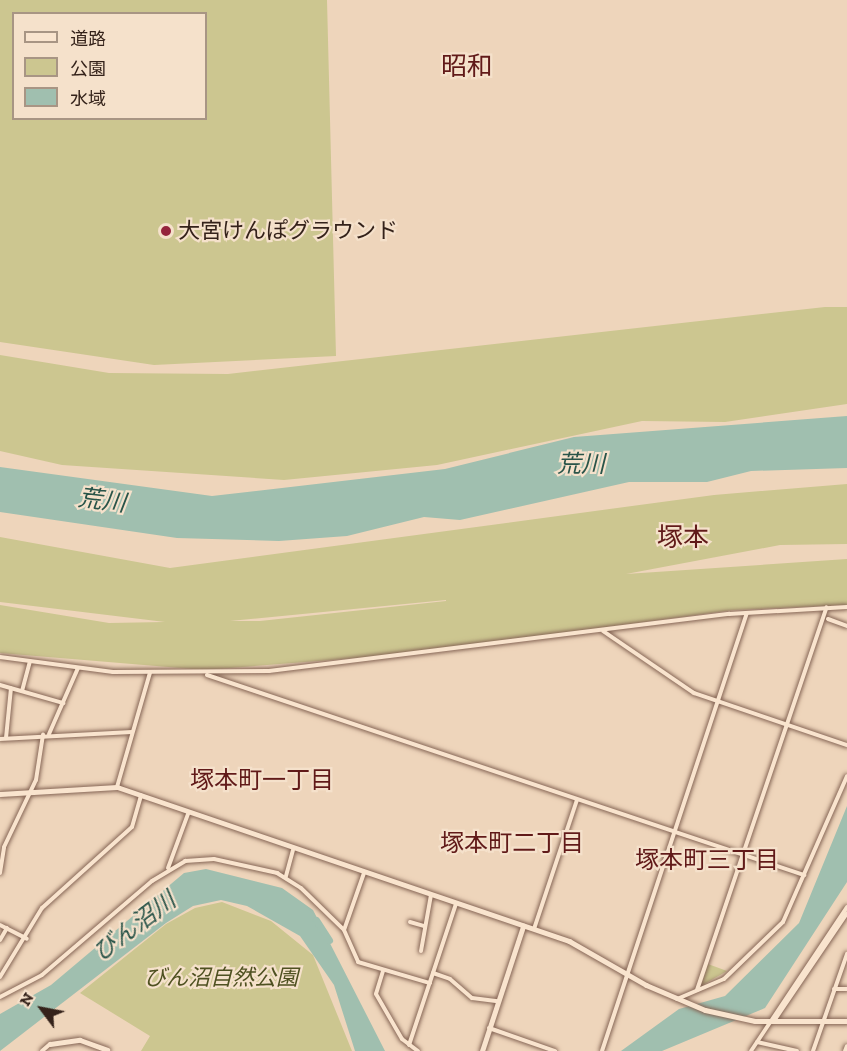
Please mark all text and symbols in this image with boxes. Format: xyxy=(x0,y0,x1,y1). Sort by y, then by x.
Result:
legend xyxy=(12,12,207,120)
text: 道路 xyxy=(70,28,106,50)
district label: 昭和 xyxy=(441,51,493,83)
text: 公園 xyxy=(70,58,106,80)
text: 水域 xyxy=(70,88,106,110)
place label: 大宮けんぽグラウンド xyxy=(178,218,398,244)
marker: 大宮けんぽグラウンド xyxy=(159,224,173,238)
water label: 荒川 xyxy=(557,450,605,478)
water label: 荒川 xyxy=(76,483,128,517)
district label: 塚本 xyxy=(657,522,709,554)
district label: 塚本町一丁目 xyxy=(190,766,334,794)
district label: 塚本町二丁目 xyxy=(440,829,584,857)
district label: 塚本町三丁目 xyxy=(635,846,779,874)
water label: びん沼川 xyxy=(87,886,181,966)
park label: びん沼自然公園 xyxy=(144,965,298,991)
north arrow xyxy=(12,979,72,1039)
text: N xyxy=(15,989,38,1009)

